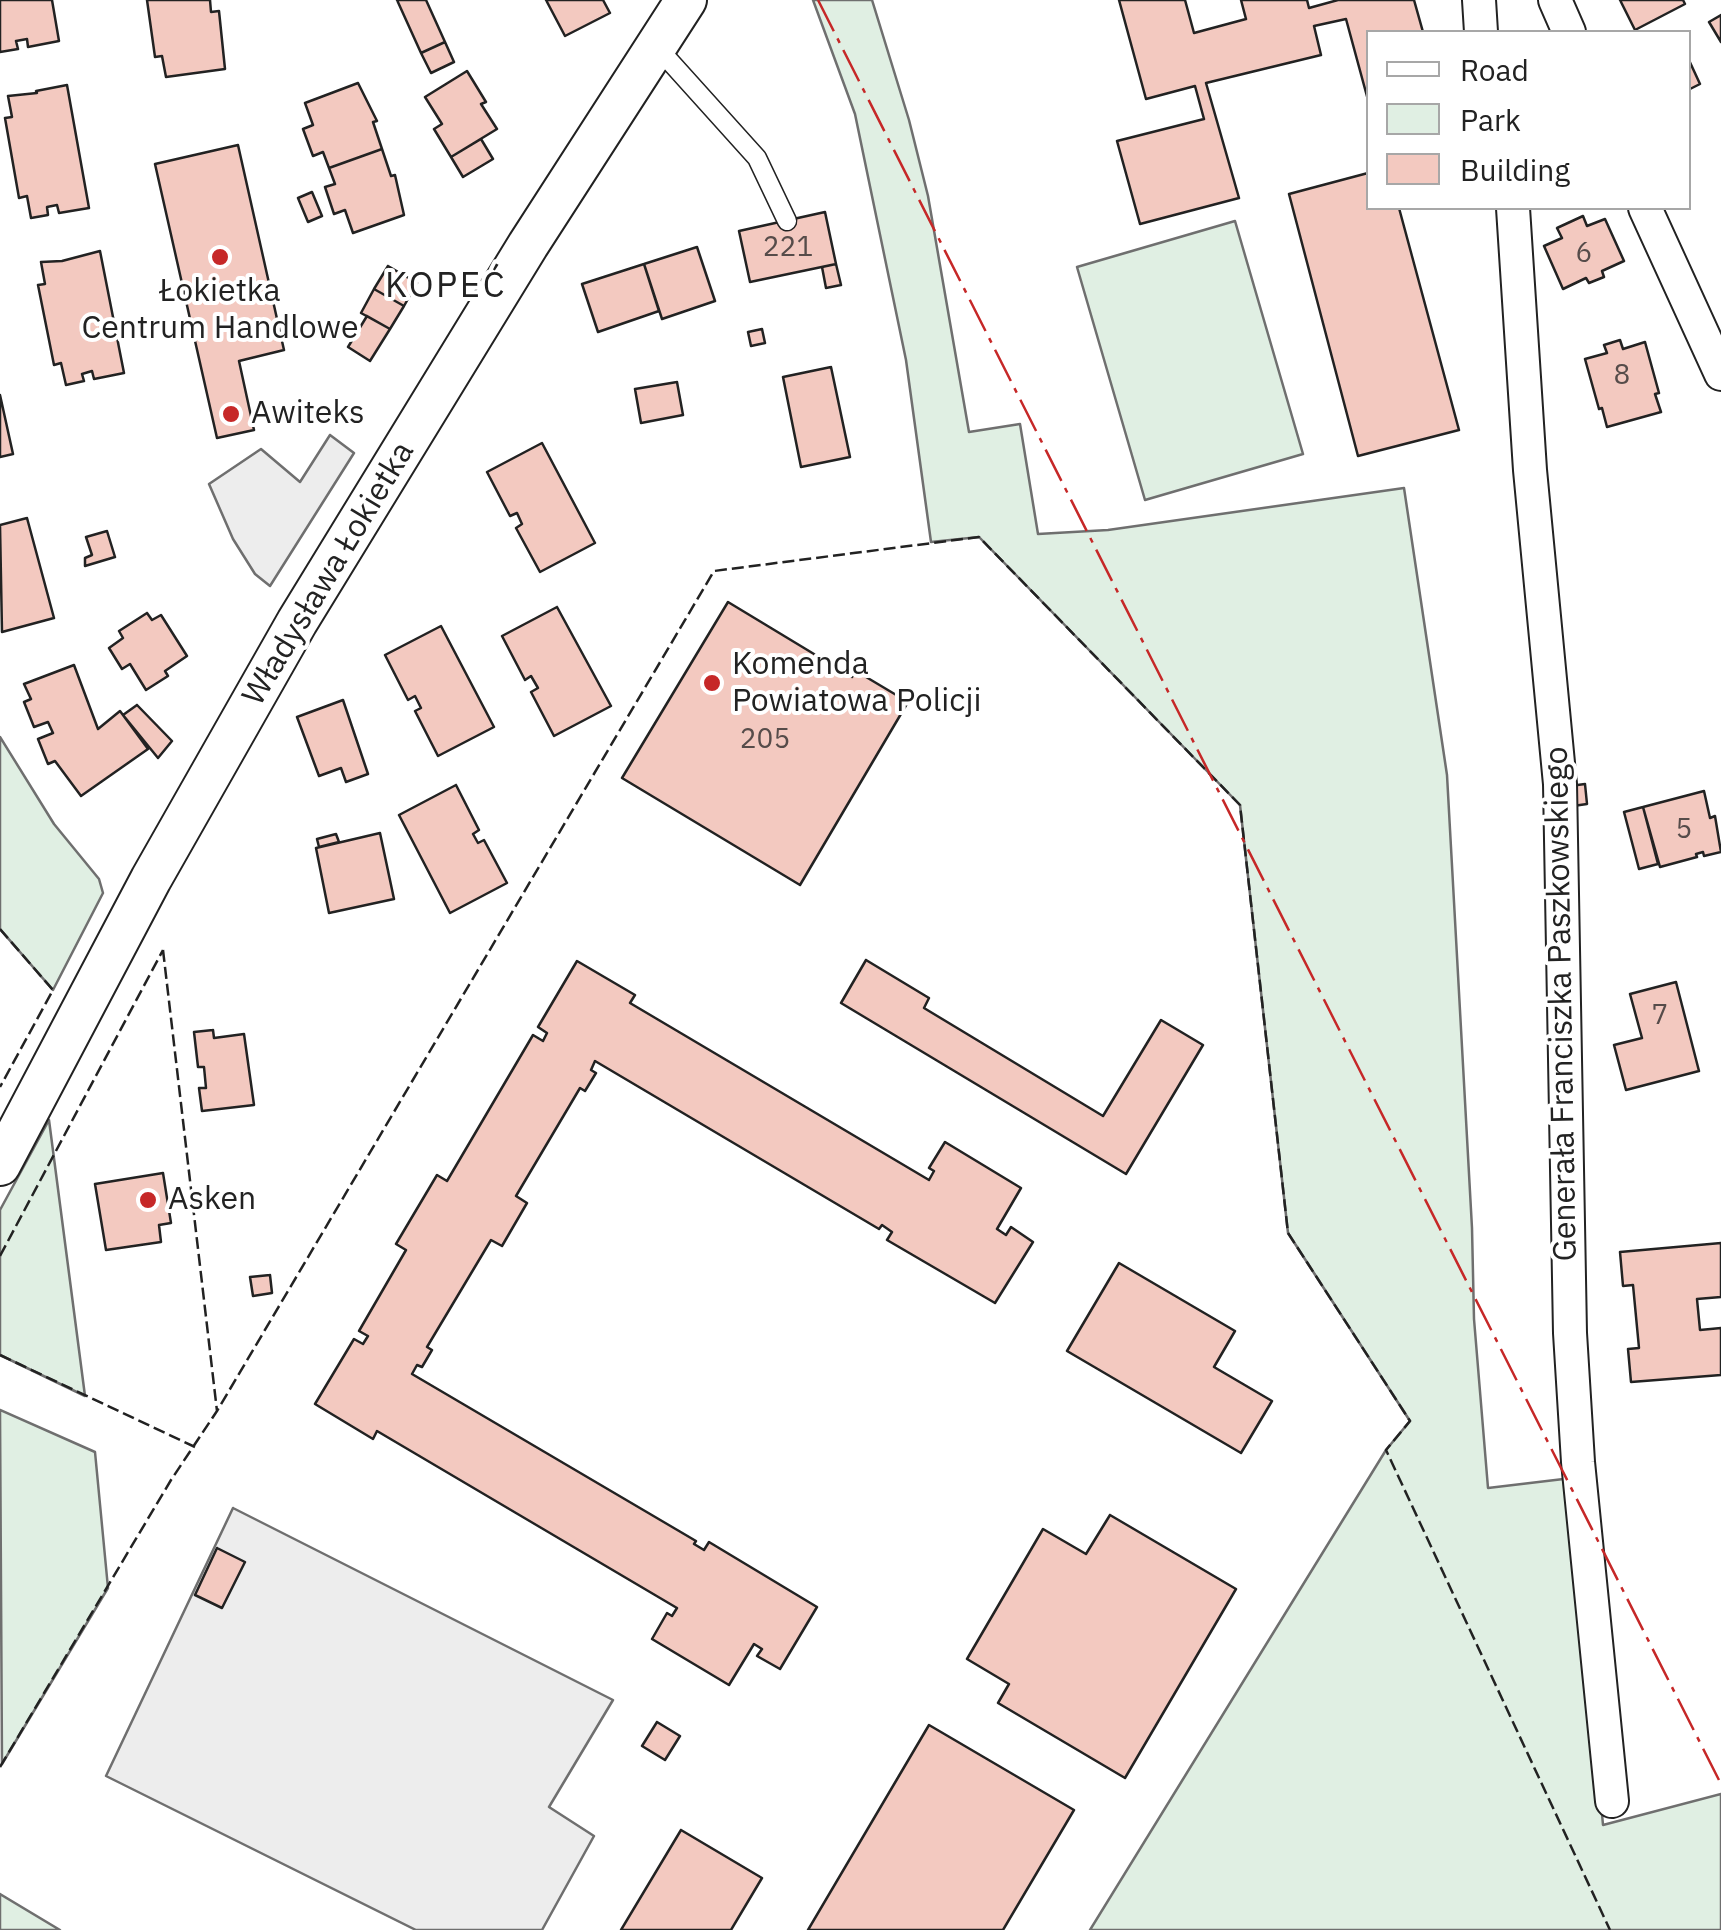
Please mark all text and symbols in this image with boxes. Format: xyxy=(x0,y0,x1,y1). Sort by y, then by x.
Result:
legend xyxy=(1366,30,1691,210)
text: Road xyxy=(1460,50,1529,89)
text: Park xyxy=(1460,100,1521,139)
text: Building xyxy=(1460,150,1570,189)
house number: 221 xyxy=(763,231,813,265)
house number: 6 xyxy=(1576,237,1592,271)
marker: Łokietka Centrum Handlowe xyxy=(209,246,231,268)
district label: KOPEĆ xyxy=(385,266,507,308)
place label: Łokietka Centrum Handlowe xyxy=(81,273,359,348)
house number: 8 xyxy=(1614,359,1630,393)
place label: Awiteks xyxy=(251,395,365,433)
marker: Awiteks xyxy=(220,403,242,425)
street label: Władysława Łokietka xyxy=(235,435,423,713)
place label: Komenda Powiatowa Policji xyxy=(732,646,981,721)
marker: Komenda Powiatowa Policji xyxy=(701,672,723,694)
house number: 205 xyxy=(740,723,790,757)
street label: Generała Franciszka Paszkowskiego xyxy=(1538,746,1586,1262)
house number: 5 xyxy=(1676,813,1692,847)
house number: 7 xyxy=(1652,999,1668,1033)
place label: Asken xyxy=(168,1181,256,1219)
marker: Asken xyxy=(137,1189,159,1211)

